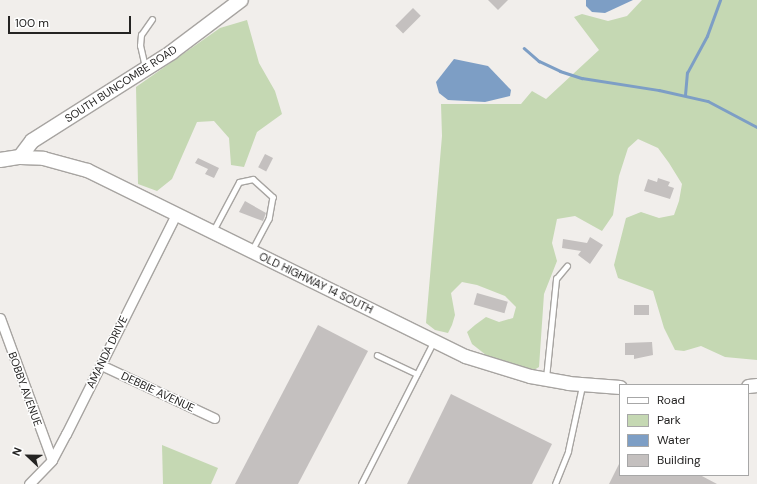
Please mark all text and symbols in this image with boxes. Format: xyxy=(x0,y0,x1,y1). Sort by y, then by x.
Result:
scale bar xyxy=(10,8,133,34)
text: 100 m xyxy=(15,15,49,31)
street label: SOUTH BUNCOMBE ROAD xyxy=(63,43,179,125)
street label: OLD HIGHWAY 14 SOUTH xyxy=(257,250,375,316)
street label: AMANDA DRIVE xyxy=(84,314,130,390)
street label: BOBBY AVENUE xyxy=(5,350,45,428)
street label: DEBBIE AVENUE xyxy=(119,369,197,415)
legend xyxy=(619,384,749,476)
text: Road xyxy=(657,392,685,408)
text: Park xyxy=(657,412,681,428)
text: Water xyxy=(657,432,690,448)
north arrow xyxy=(8,436,48,476)
text: N xyxy=(9,445,25,458)
text: Building xyxy=(657,452,701,468)

